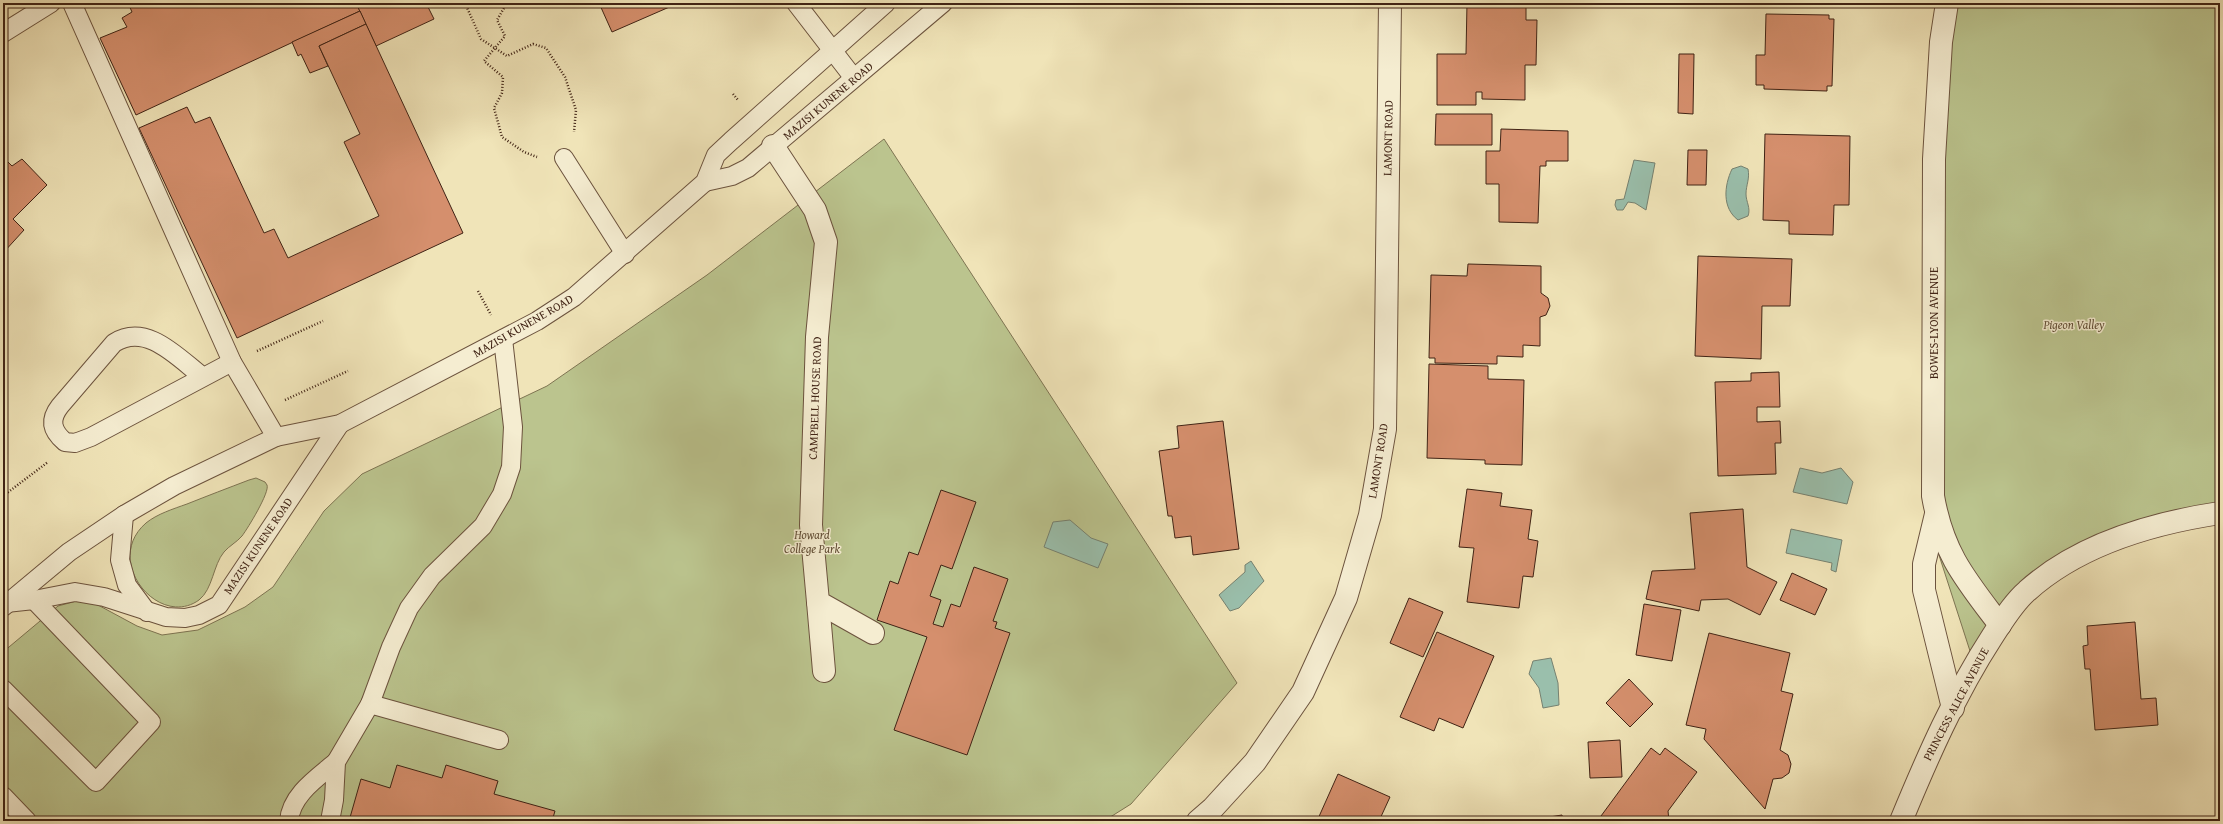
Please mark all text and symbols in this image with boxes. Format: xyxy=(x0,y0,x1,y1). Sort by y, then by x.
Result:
street label: MAZISI KUNENE ROAD xyxy=(779,58,877,144)
street label: LAMONT ROAD xyxy=(1378,100,1397,176)
street label: BOWES-LYON AVENUE xyxy=(1925,267,1942,379)
street label: MAZISI KUNENE ROAD xyxy=(469,290,576,361)
park label: Pigeon Valley xyxy=(2042,316,2105,333)
street label: CAMPBELL HOUSE ROAD xyxy=(804,336,825,460)
street label: LAMONT ROAD xyxy=(1363,422,1392,500)
street label: MAZISI KUNENE ROAD xyxy=(219,494,296,597)
park label: Howard College Park xyxy=(784,526,840,557)
street label: PRINCESS ALICE AVENUE xyxy=(1918,644,1993,763)

